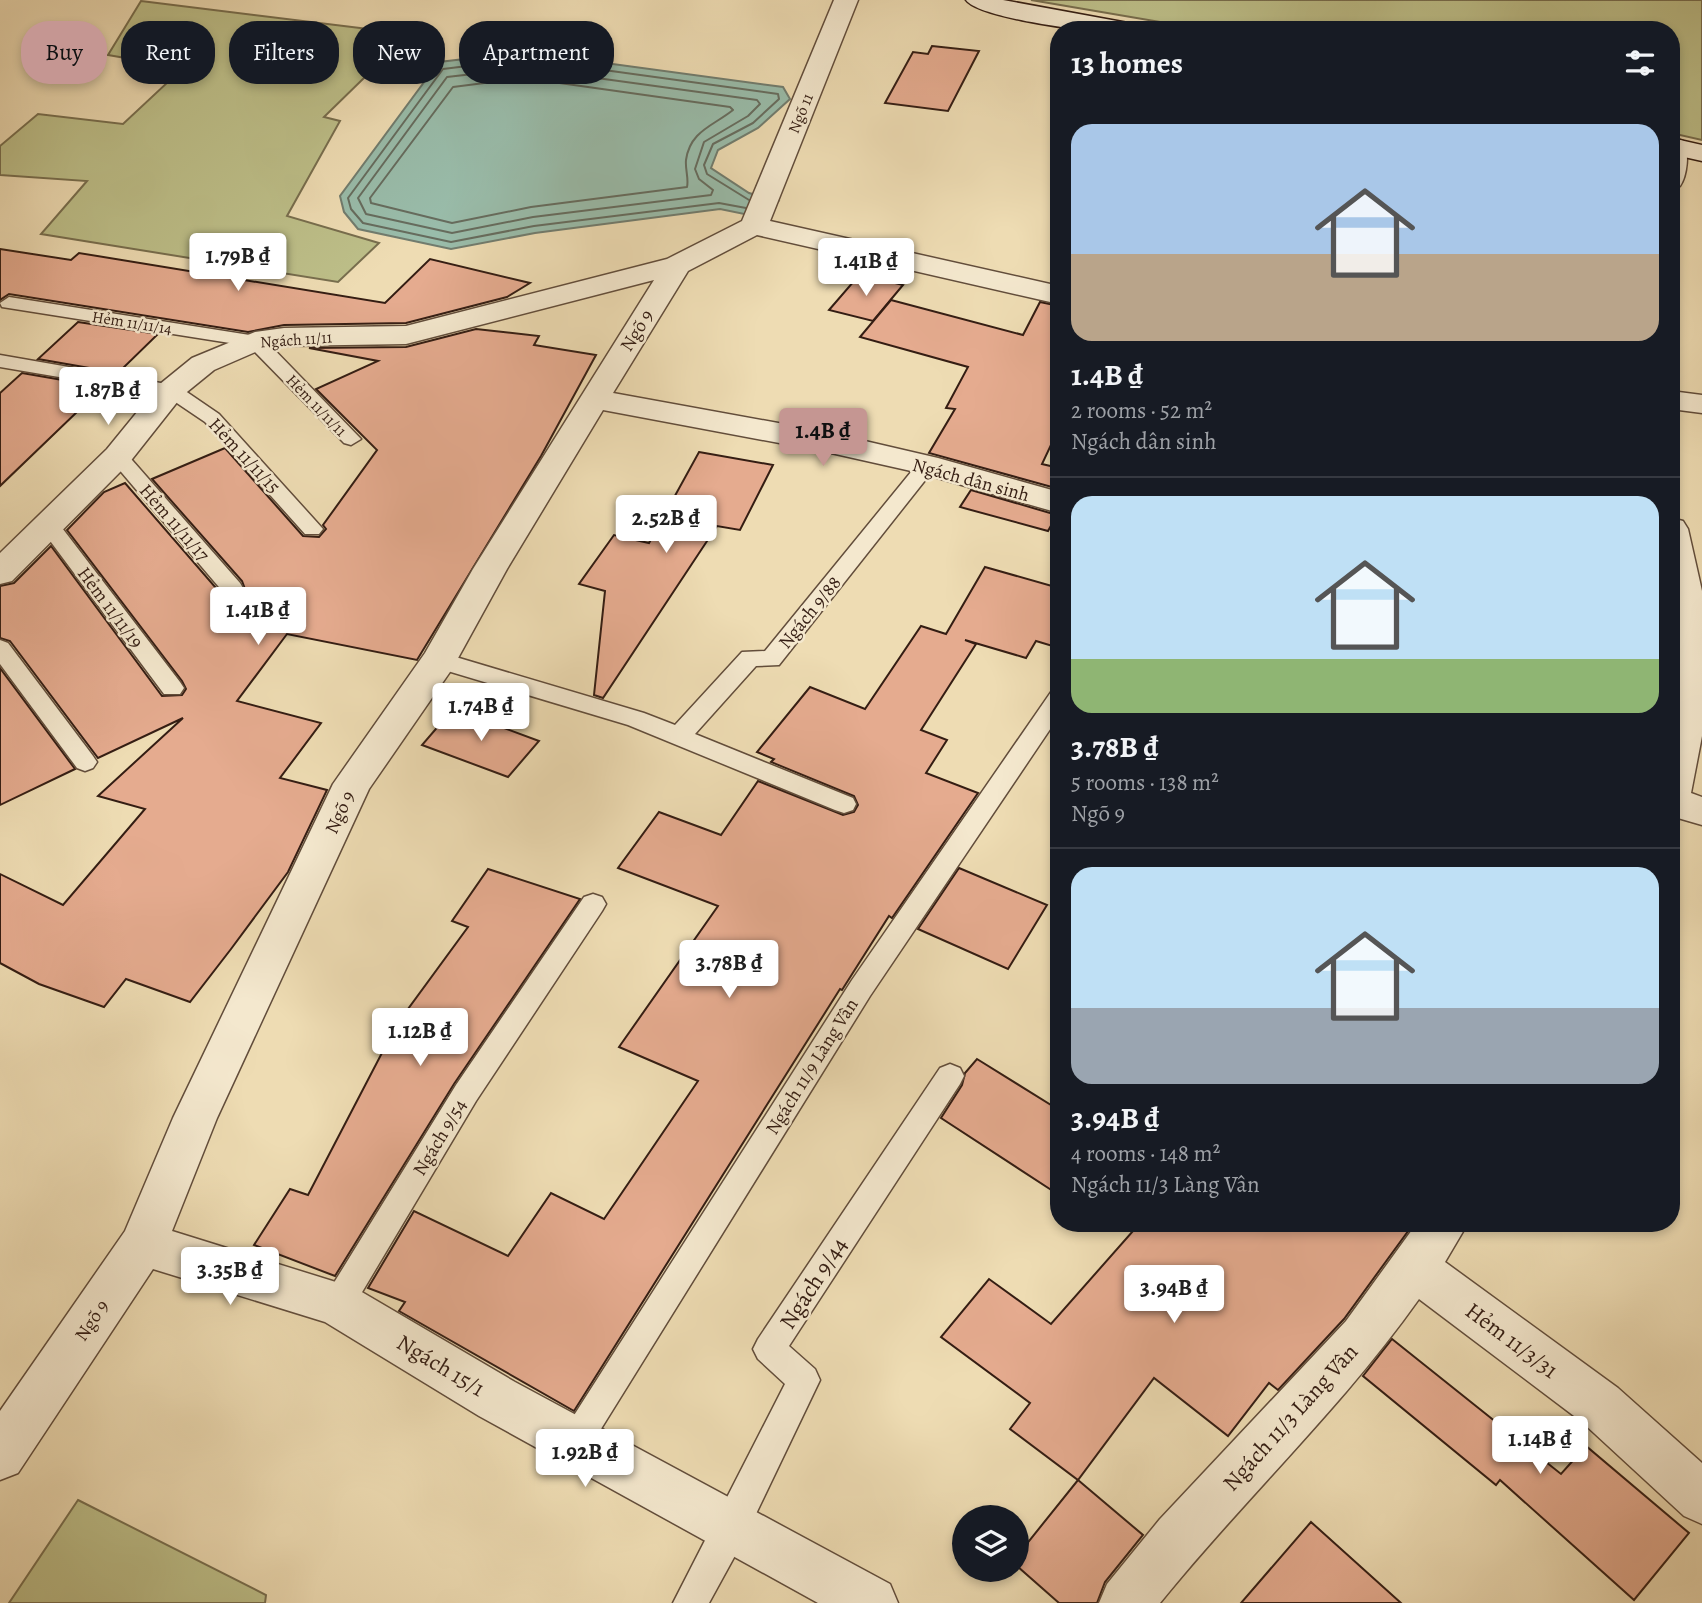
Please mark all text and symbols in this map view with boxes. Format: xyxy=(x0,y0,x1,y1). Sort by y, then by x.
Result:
chip: Buy xyxy=(21,21,107,84)
chip: Rent xyxy=(121,21,215,84)
chip: Filters xyxy=(229,21,339,84)
chip: New xyxy=(353,21,445,84)
chip: Apartment xyxy=(459,21,614,84)
text: 13 homes xyxy=(1071,43,1183,83)
icon: filters xyxy=(1621,44,1659,82)
street label: Ngõ 11 xyxy=(783,90,819,137)
icon: home xyxy=(1302,170,1428,296)
pin: 1.79B ₫ xyxy=(173,233,303,293)
pin: 1.41B ₫ xyxy=(801,238,931,298)
text: 1.79B ₫ xyxy=(205,240,271,271)
text: 1.41B ₫ xyxy=(834,245,898,276)
street label: Ngõ 9 xyxy=(614,305,660,356)
street label: Hẻm 11/11/14 xyxy=(90,306,173,340)
street label: Ngách 11/11 xyxy=(259,326,333,353)
text: 1.4B ₫ xyxy=(1071,355,1143,395)
pin: 1.87B ₫ xyxy=(43,368,173,427)
street label: Hẻm 11/11/11 xyxy=(281,370,352,442)
text: 1.87B ₫ xyxy=(75,374,141,405)
text: 2 rooms · 52 m² xyxy=(1071,395,1212,426)
pin: 1.4B ₫ xyxy=(766,408,880,468)
street label: Hẻm 11/11/15 xyxy=(202,412,286,499)
text: 1.4B ₫ xyxy=(795,415,851,446)
text: Ngách dân sinh xyxy=(1071,426,1216,457)
street label: Ngách dân sinh xyxy=(909,452,1032,508)
street label: Hẻm 11/11/17 xyxy=(133,478,215,567)
pin: 2.52B ₫ xyxy=(601,496,731,555)
text: 2.52B ₫ xyxy=(632,502,700,533)
icon: home xyxy=(1302,542,1428,668)
street label: Hẻm 11/11/19 xyxy=(71,562,149,654)
street label: Ngách 9/88 xyxy=(772,571,847,655)
pin: 1.41B ₫ xyxy=(193,588,323,647)
text: 1.41B ₫ xyxy=(226,594,290,625)
pin: 1.74B ₫ xyxy=(416,684,546,743)
text: 1.74B ₫ xyxy=(448,690,514,721)
text: 3.78B ₫ xyxy=(1071,727,1159,767)
text: 5 rooms · 138 m² xyxy=(1071,767,1219,798)
street label: Ngõ 9 xyxy=(319,787,361,838)
text: Ngõ 9 xyxy=(1071,798,1125,829)
icon: home xyxy=(1302,913,1428,1039)
pin: 3.78B ₫ xyxy=(664,940,794,1000)
text: 3.78B ₫ xyxy=(695,947,763,978)
street label: Ngách 11/9 Làng Vân xyxy=(759,993,864,1140)
pin: 1.12B ₫ xyxy=(355,1009,485,1068)
text: 1.12B ₫ xyxy=(388,1015,452,1046)
street label: Ngách 9/54 xyxy=(407,1094,473,1181)
text: 3.94B ₫ xyxy=(1071,1098,1159,1138)
text: 4 rooms · 148 m² xyxy=(1071,1138,1220,1169)
text: Ngách 11/3 Làng Vân xyxy=(1071,1169,1260,1200)
street label: Ngách 9/44 xyxy=(772,1231,855,1335)
pin: 3.35B ₫ xyxy=(165,1248,295,1307)
text: 3.35B ₫ xyxy=(197,1254,263,1285)
pin: 3.94B ₫ xyxy=(1109,1266,1239,1325)
text: 3.94B ₫ xyxy=(1140,1272,1208,1303)
street label: Ngõ 9 xyxy=(69,1295,115,1346)
street label: Hẻm 11/3/31 xyxy=(1459,1295,1565,1386)
street label: Ngách 15/1 xyxy=(391,1327,491,1404)
street label: Ngách 11/3 Làng Vân xyxy=(1216,1337,1365,1498)
pin: 1.14B ₫ xyxy=(1475,1416,1605,1476)
text: 1.14B ₫ xyxy=(1508,1423,1572,1454)
pin: 1.92B ₫ xyxy=(520,1430,650,1489)
text: 1.92B ₫ xyxy=(552,1436,618,1467)
map controls xyxy=(952,1505,1029,1582)
button: layers xyxy=(952,1505,1029,1582)

